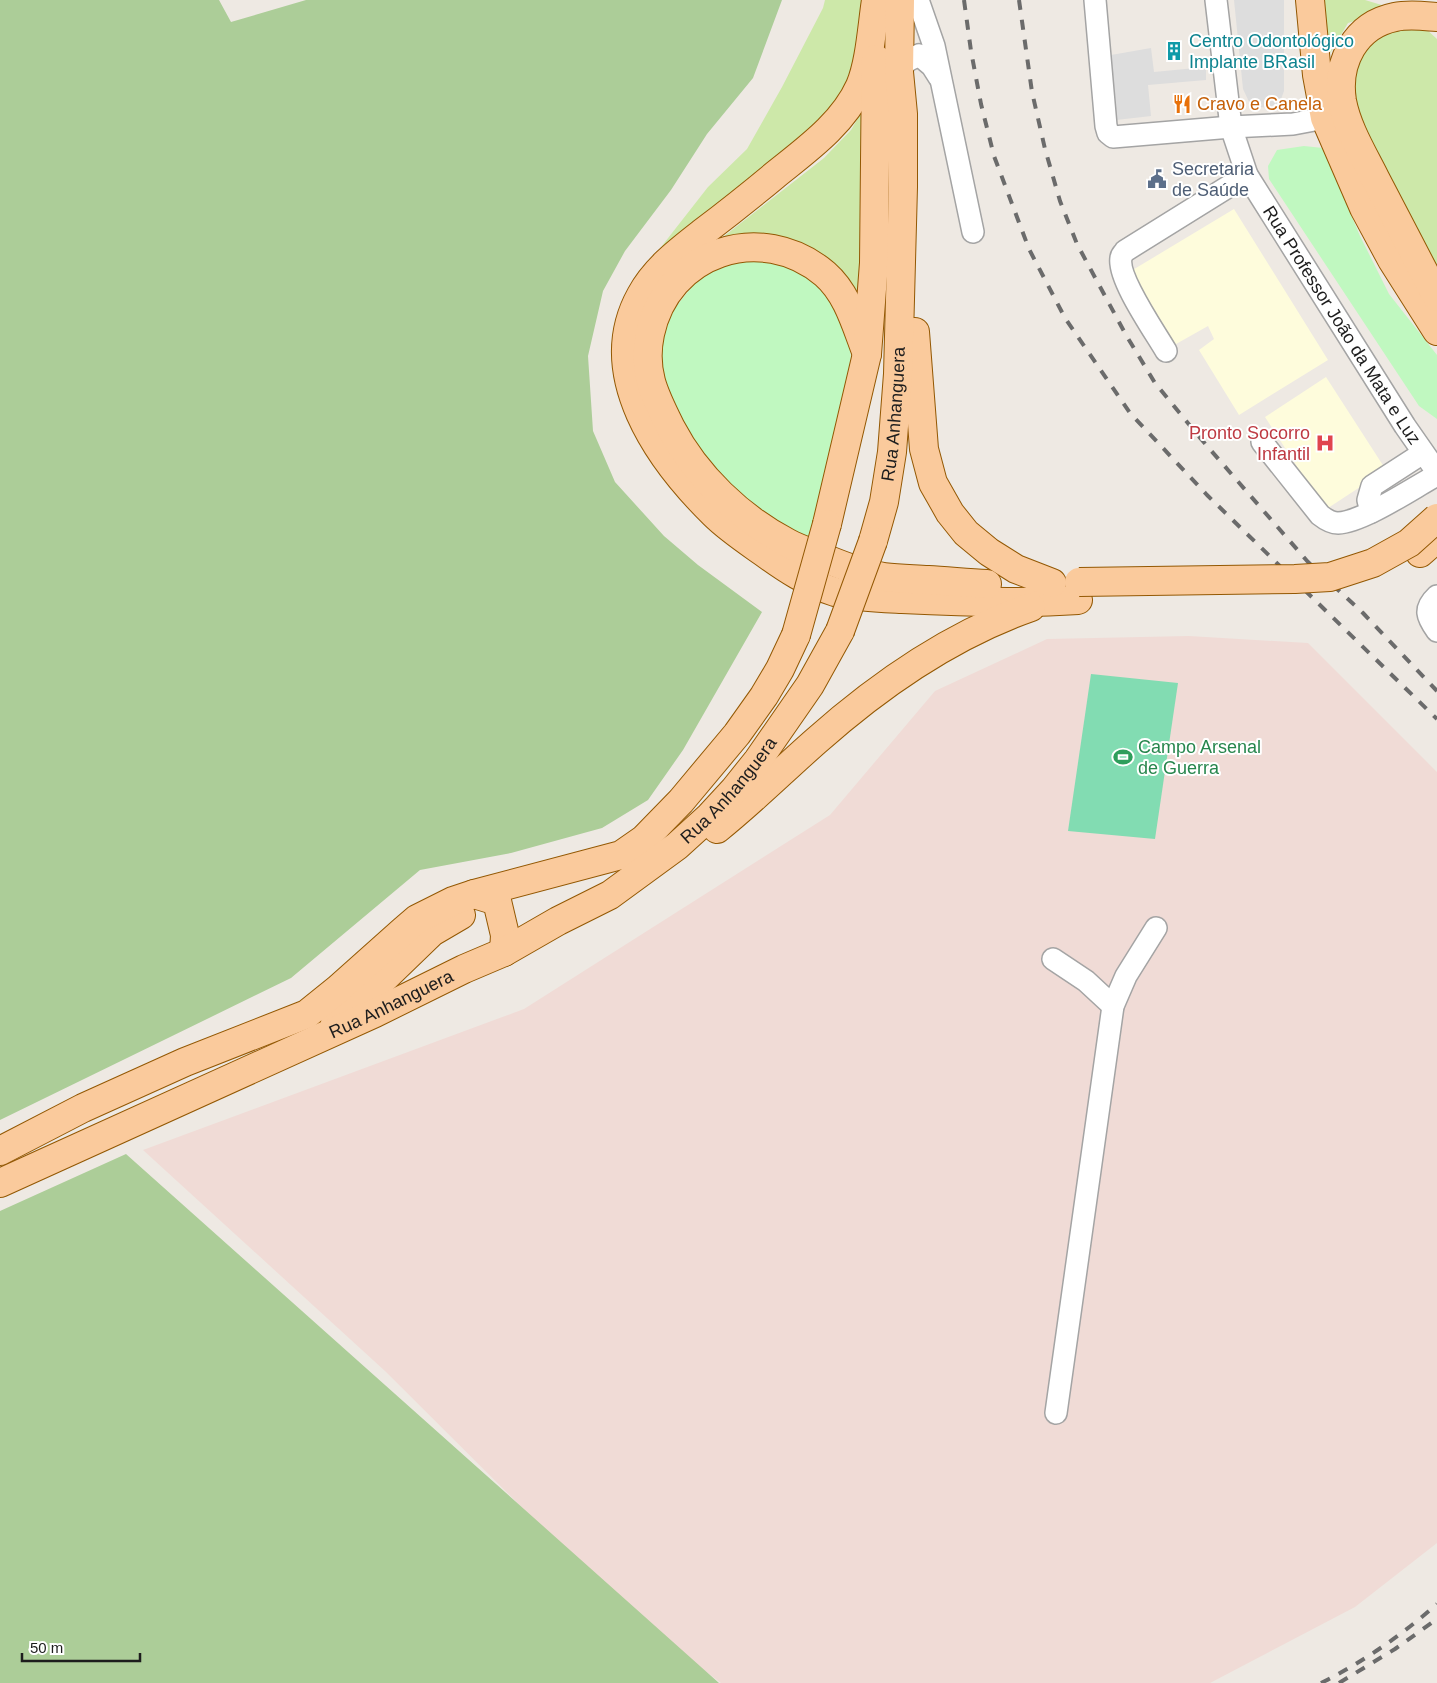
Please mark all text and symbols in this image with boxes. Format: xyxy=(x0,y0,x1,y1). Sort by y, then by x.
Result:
place label: Centro Odontológico Implante BRasil xyxy=(1189,31,1354,72)
building icon: Centro Odontológico Implante BRasil xyxy=(1163,40,1185,62)
restaurant icon: Cravo e Canela xyxy=(1171,93,1193,115)
place label: Cravo e Canela xyxy=(1197,94,1323,114)
place label: Secretaria de Saúde xyxy=(1172,159,1255,200)
public building icon: Secretaria de Saúde xyxy=(1146,168,1168,190)
street label: Rua Professor João da Mata e Luz xyxy=(1259,202,1425,448)
street label: Rua Anhanguera xyxy=(877,346,909,483)
place label: Pronto Socorro Infantil xyxy=(1189,423,1310,464)
hospital icon: Pronto Socorro Infantil xyxy=(1314,432,1336,454)
street label: Rua Anhanguera xyxy=(677,733,781,848)
place label: Campo Arsenal de Guerra xyxy=(1138,737,1261,778)
sports icon: Campo Arsenal de Guerra xyxy=(1112,746,1134,768)
street label: Rua Anhanguera xyxy=(326,966,457,1042)
scale bar xyxy=(22,1630,140,1662)
text: 50 m xyxy=(30,1639,63,1656)

